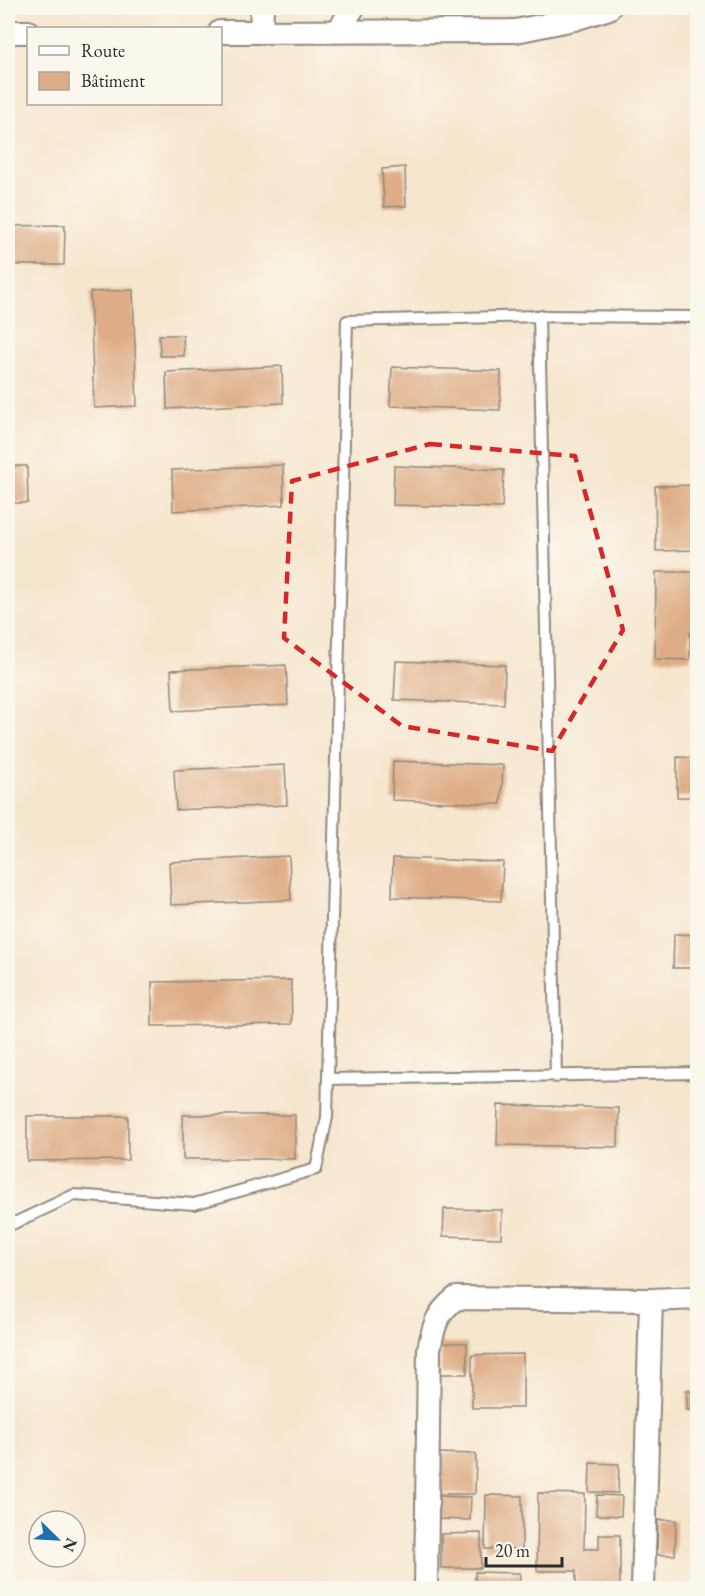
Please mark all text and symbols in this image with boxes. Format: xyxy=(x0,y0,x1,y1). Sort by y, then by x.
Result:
legend xyxy=(27,27,222,105)
text: Route xyxy=(81,39,125,62)
text: Bâtiment xyxy=(81,69,145,92)
north arrow xyxy=(27,1509,87,1569)
scale bar xyxy=(486,1530,562,1568)
text: N xyxy=(58,1535,82,1555)
text: 20 m xyxy=(495,1539,530,1562)

